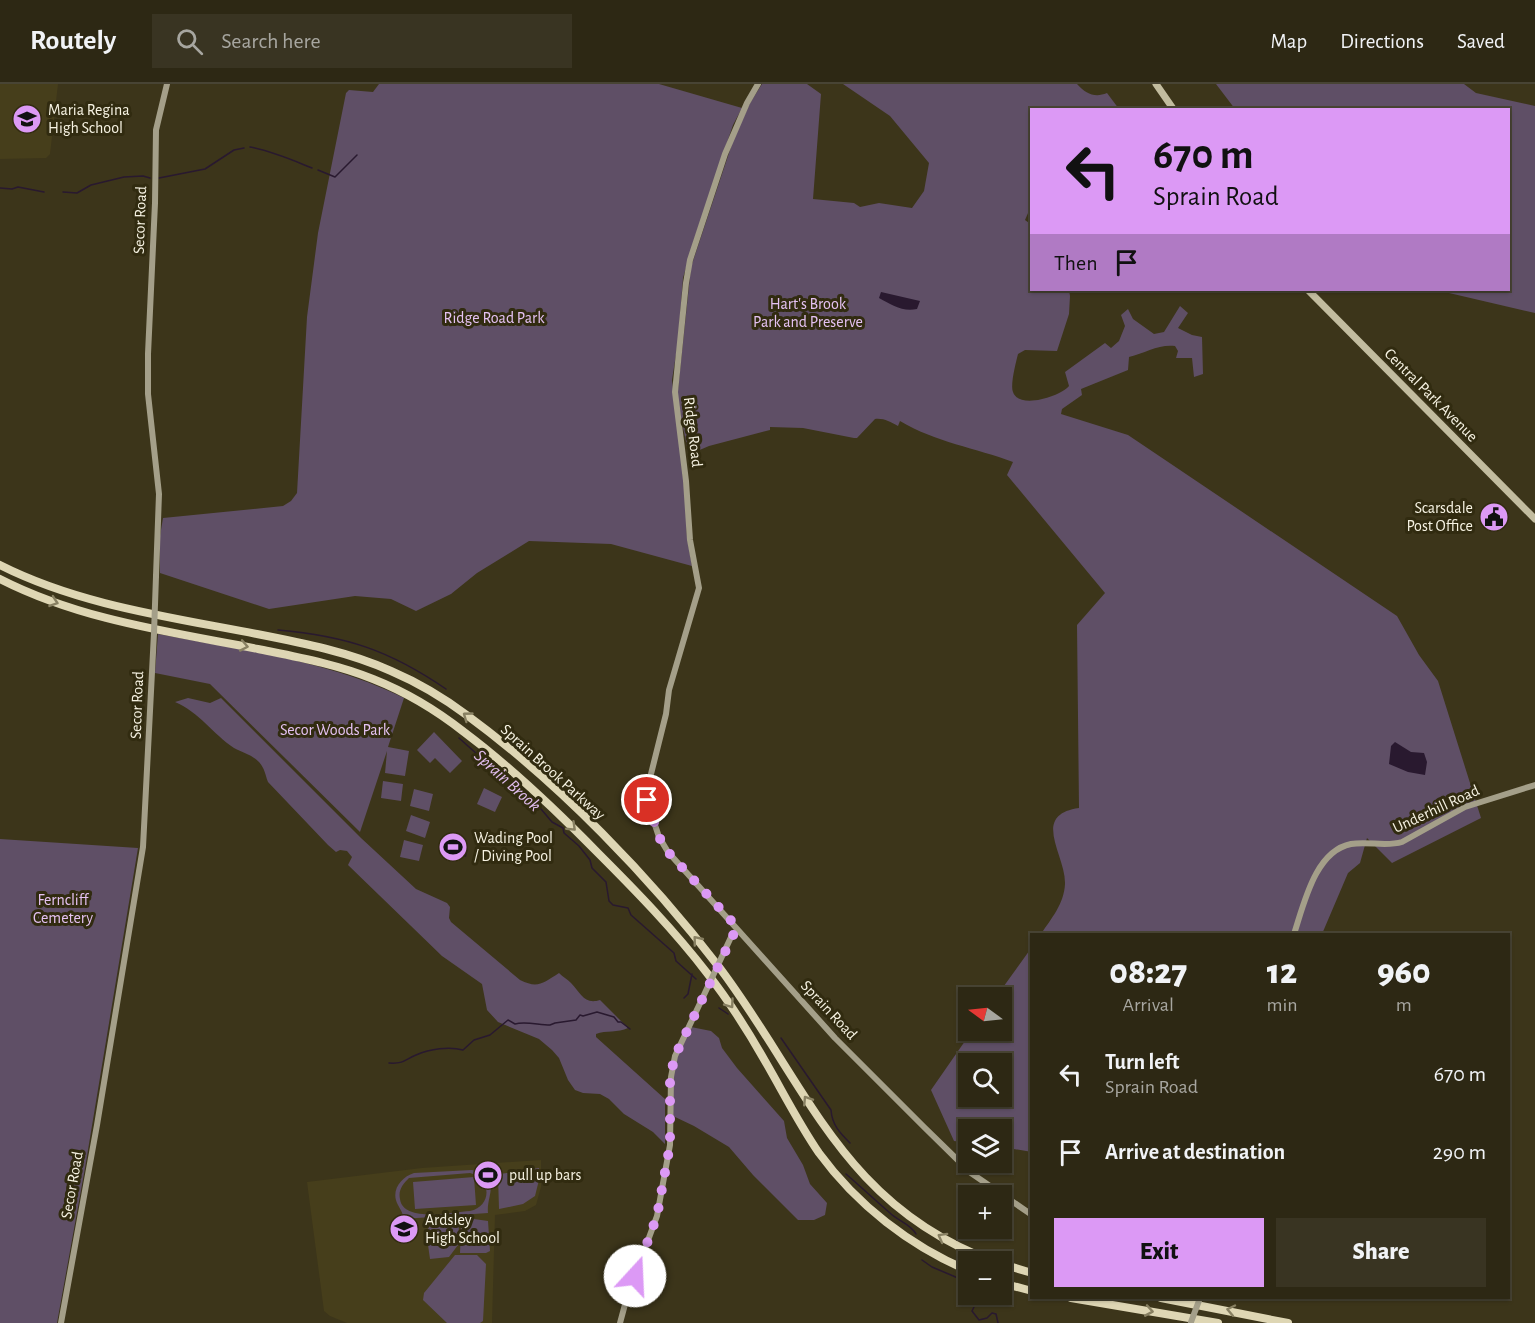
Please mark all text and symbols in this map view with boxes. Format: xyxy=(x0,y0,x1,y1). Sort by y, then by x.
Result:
search box xyxy=(152,14,572,68)
icon: search xyxy=(173,25,206,58)
text: Routely xyxy=(30,27,116,55)
text: Search here xyxy=(221,30,321,52)
text: Map xyxy=(1271,31,1307,52)
text: Directions xyxy=(1340,31,1424,52)
text: Saved xyxy=(1457,31,1505,52)
place label: Maria Regina High School xyxy=(48,102,130,136)
school or university icon: Maria Regina High School xyxy=(11,103,43,135)
icon: left xyxy=(1054,132,1132,210)
text: 670 m xyxy=(1153,134,1254,176)
text: Sprain Road xyxy=(1153,183,1279,210)
street label: Secor Road xyxy=(131,186,149,254)
icon: arrive xyxy=(1110,246,1143,279)
text: Then xyxy=(1054,252,1098,274)
park label: Hart's Brook Park and Preserve xyxy=(753,296,863,330)
park label: Ridge Road Park xyxy=(444,310,545,326)
street label: Central Park Avenue xyxy=(1381,345,1481,445)
street label: Ridge Road xyxy=(681,396,705,468)
place label: Scarsdale Post Office xyxy=(1406,500,1473,534)
public building icon: Scarsdale Post Office xyxy=(1478,501,1510,533)
one-way arrow xyxy=(48,595,59,608)
one-way arrow xyxy=(238,639,248,652)
street label: Secor Road xyxy=(128,671,146,739)
one-way arrow xyxy=(463,712,474,723)
street label: Sprain Brook Parkway xyxy=(497,720,609,824)
park label: Secor Woods Park xyxy=(280,722,391,738)
water label: Sprain Brook xyxy=(469,745,545,817)
pin xyxy=(621,774,672,825)
street label: Underhill Road xyxy=(1390,782,1482,836)
icon: arrive xyxy=(630,783,663,816)
one-way arrow xyxy=(565,820,576,831)
place label: Wading Pool / Diving Pool xyxy=(474,830,553,864)
sports icon: Wading Pool / Diving Pool xyxy=(437,831,469,863)
park label: Ferncliff Cemetery xyxy=(33,892,93,927)
one-way arrow xyxy=(693,935,704,946)
text: 08:27 xyxy=(1109,954,1187,990)
text: 12 xyxy=(1267,954,1297,990)
text: 960 xyxy=(1377,954,1431,990)
street label: Sprain Road xyxy=(798,977,860,1043)
north arrow xyxy=(958,987,1012,1041)
map controls xyxy=(958,987,1012,1305)
text: Arrival xyxy=(1123,995,1174,1015)
text: min xyxy=(1266,995,1298,1015)
text: m xyxy=(1396,995,1412,1015)
one-way arrow xyxy=(723,998,734,1009)
text: Turn left xyxy=(1105,1051,1179,1073)
button: search xyxy=(958,1053,1012,1107)
icon: left xyxy=(1054,1058,1087,1091)
text: 670 m xyxy=(1434,1063,1486,1085)
text: Sprain Road xyxy=(1105,1077,1198,1097)
one-way arrow xyxy=(803,1096,814,1107)
button: layers xyxy=(958,1119,1012,1173)
icon: arrive xyxy=(1054,1136,1087,1169)
text: Arrive at destination xyxy=(1105,1141,1285,1163)
text: 290 m xyxy=(1433,1141,1486,1163)
street label: Secor Road xyxy=(58,1150,86,1220)
sports icon: pull up bars xyxy=(472,1159,504,1191)
place label: pull up bars xyxy=(509,1167,581,1183)
button: + xyxy=(958,1185,1012,1239)
place label: Ardsley High School xyxy=(425,1212,500,1246)
school or university icon: Ardsley High School xyxy=(388,1213,420,1245)
button: Exit xyxy=(1054,1218,1264,1287)
button: Share xyxy=(1276,1218,1486,1287)
one-way arrow xyxy=(938,1233,948,1244)
position arrow xyxy=(603,1244,667,1308)
button: − xyxy=(958,1251,1012,1305)
one-way arrow xyxy=(1144,1304,1154,1317)
one-way arrow xyxy=(1226,1304,1236,1317)

